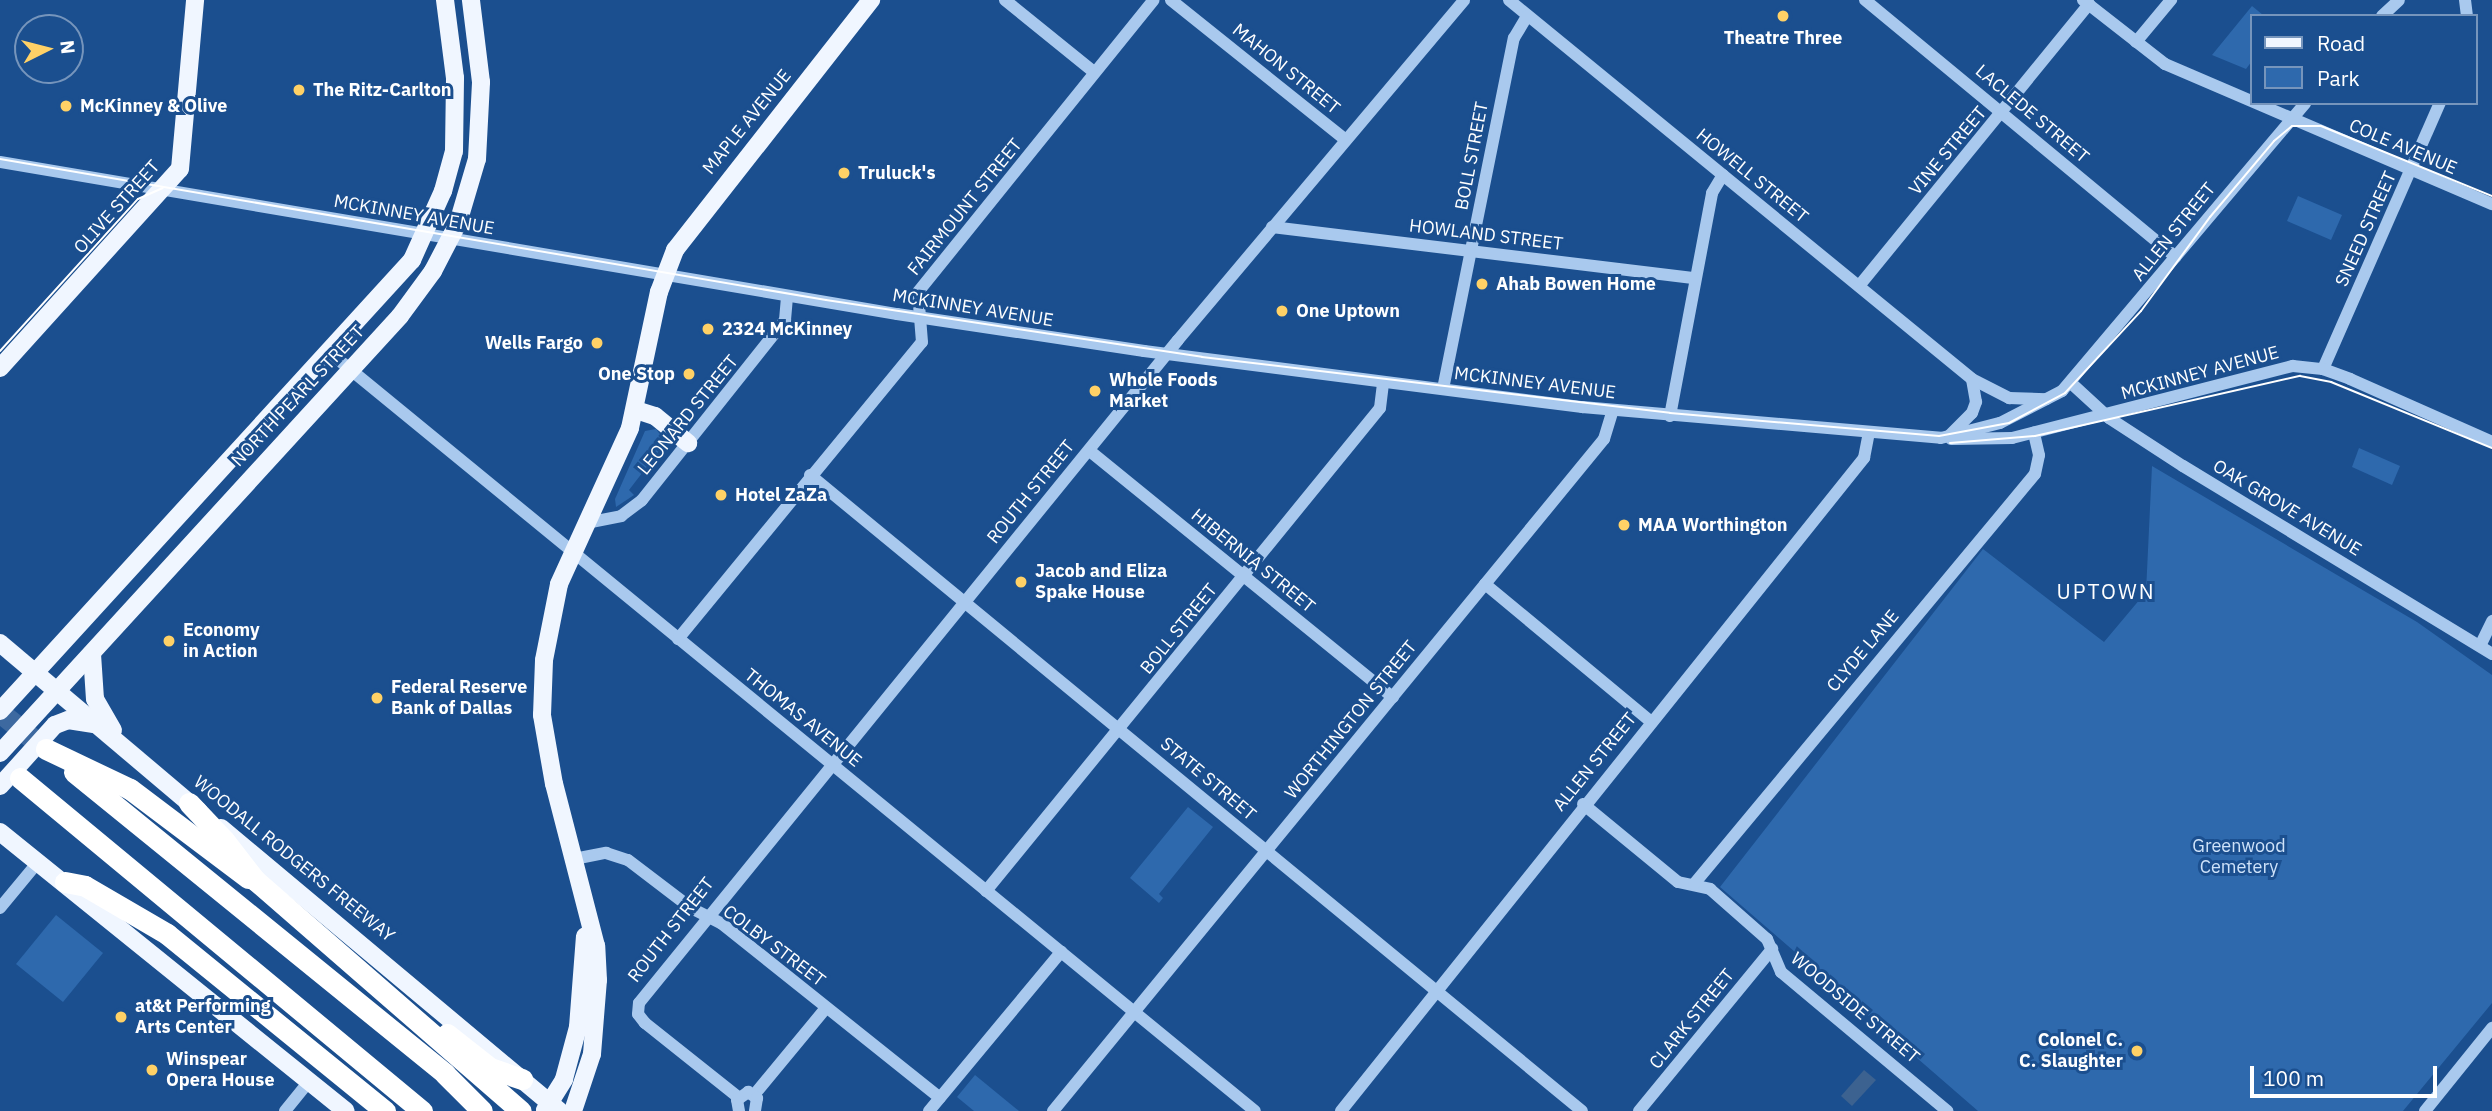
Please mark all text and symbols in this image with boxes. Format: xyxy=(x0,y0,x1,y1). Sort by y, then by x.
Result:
marker: Theatre Three xyxy=(1775,8,1791,24)
north arrow xyxy=(14,14,84,84)
legend xyxy=(2250,14,2478,105)
street label: MAHON STREET xyxy=(1228,19,1344,119)
place label: Theatre Three xyxy=(1724,27,1842,49)
text: Road xyxy=(2317,29,2365,57)
text: N xyxy=(55,39,81,55)
street label: LACLEDE STREET xyxy=(1971,60,2093,168)
text: Park xyxy=(2317,64,2360,92)
street label: MAPLE AVENUE xyxy=(698,65,796,179)
place label: The Ritz-Carlton xyxy=(313,79,452,101)
marker: The Ritz-Carlton xyxy=(291,82,307,98)
place label: McKinney & Olive xyxy=(80,95,227,117)
marker: McKinney & Olive xyxy=(58,98,74,114)
street label: BOLL STREET xyxy=(1451,100,1493,212)
street label: VINE STREET xyxy=(1905,102,1991,200)
street label: COLE AVENUE xyxy=(2346,115,2460,179)
street label: HOWELL STREET xyxy=(1692,124,1812,228)
street label: FAIRMOUNT STREET xyxy=(903,134,1027,280)
street label: OLIVE STREET xyxy=(69,156,165,258)
place label: Truluck's xyxy=(858,162,935,184)
marker: Truluck's xyxy=(836,165,852,181)
street label: SNEED STREET xyxy=(2331,168,2401,290)
street label: ALLEN STREET xyxy=(2128,178,2220,286)
street label: MCKINNEY AVENUE xyxy=(332,190,496,240)
street label: HOWLAND STREET xyxy=(1408,215,1564,255)
place label: Ahab Bowen Home xyxy=(1496,273,1656,295)
marker: Ahab Bowen Home xyxy=(1474,276,1490,292)
street label: MCKINNEY AVENUE xyxy=(891,285,1055,331)
place label: One Uptown xyxy=(1296,300,1400,322)
marker: One Uptown xyxy=(1274,303,1290,319)
place label: 2324 McKinney xyxy=(722,318,852,340)
street label: NORTH PEARL STREET xyxy=(227,321,369,471)
marker: 2324 McKinney xyxy=(700,321,716,337)
place label: Wells Fargo xyxy=(485,332,583,354)
marker: Wells Fargo xyxy=(589,335,605,351)
street label: MCKINNEY AVENUE xyxy=(2119,342,2281,404)
street label: LEONARD STREET xyxy=(633,351,743,479)
street label: MCKINNEY AVENUE xyxy=(1453,362,1617,404)
place label: One Stop xyxy=(598,363,675,385)
marker: One Stop xyxy=(681,366,697,382)
place label: Whole Foods Market xyxy=(1109,370,1217,412)
marker: Whole Foods Market xyxy=(1087,383,1103,399)
street label: ROUTH STREET xyxy=(983,436,1079,548)
street label: OAK GROVE AVENUE xyxy=(2209,455,2365,561)
place label: Hotel ZaZa xyxy=(735,484,827,506)
marker: Hotel ZaZa xyxy=(713,487,729,503)
street label: HIBERNIA STREET xyxy=(1187,505,1319,617)
place label: MAA Worthington xyxy=(1638,514,1788,536)
marker: MAA Worthington xyxy=(1616,517,1632,533)
place label: Jacob and Eliza Spake House xyxy=(1035,561,1167,604)
marker: Jacob and Eliza Spake House xyxy=(1013,574,1029,590)
district label: UPTOWN xyxy=(2057,578,2155,604)
street label: BOLL STREET xyxy=(1136,579,1222,679)
street label: CLYDE LANE xyxy=(1822,606,1904,696)
place label: Economy in Action xyxy=(183,620,260,662)
marker: Economy in Action xyxy=(161,633,177,649)
street label: WORTHINGTON STREET xyxy=(1280,636,1422,804)
street label: THOMAS AVENUE xyxy=(740,664,866,772)
place label: Federal Reserve Bank of Dallas xyxy=(391,677,527,720)
marker: Federal Reserve Bank of Dallas xyxy=(369,690,385,706)
street label: ALLEN STREET xyxy=(1549,708,1641,816)
street label: STATE STREET xyxy=(1156,733,1260,825)
street label: WOODALL RODGERS FREEWAY xyxy=(189,771,399,947)
park label: Greenwood Cemetery xyxy=(2192,836,2286,878)
street label: ROUTH STREET xyxy=(623,873,719,987)
street label: COLBY STREET xyxy=(719,901,829,991)
street label: WOODSIDE STREET xyxy=(1786,948,1924,1068)
street label: CLARK STREET xyxy=(1645,965,1739,1073)
place label: at&t Performing Arts Center xyxy=(135,996,271,1038)
marker: at&t Performing Arts Center xyxy=(113,1009,129,1025)
place label: Colonel C. C. Slaughter xyxy=(2019,1030,2123,1072)
marker: Colonel C. C. Slaughter xyxy=(2129,1043,2145,1059)
place label: Winspear Opera House xyxy=(166,1049,275,1092)
scale bar xyxy=(2254,1052,2441,1096)
marker: Winspear Opera House xyxy=(144,1062,160,1078)
text: 100 m xyxy=(2263,1064,2324,1092)

